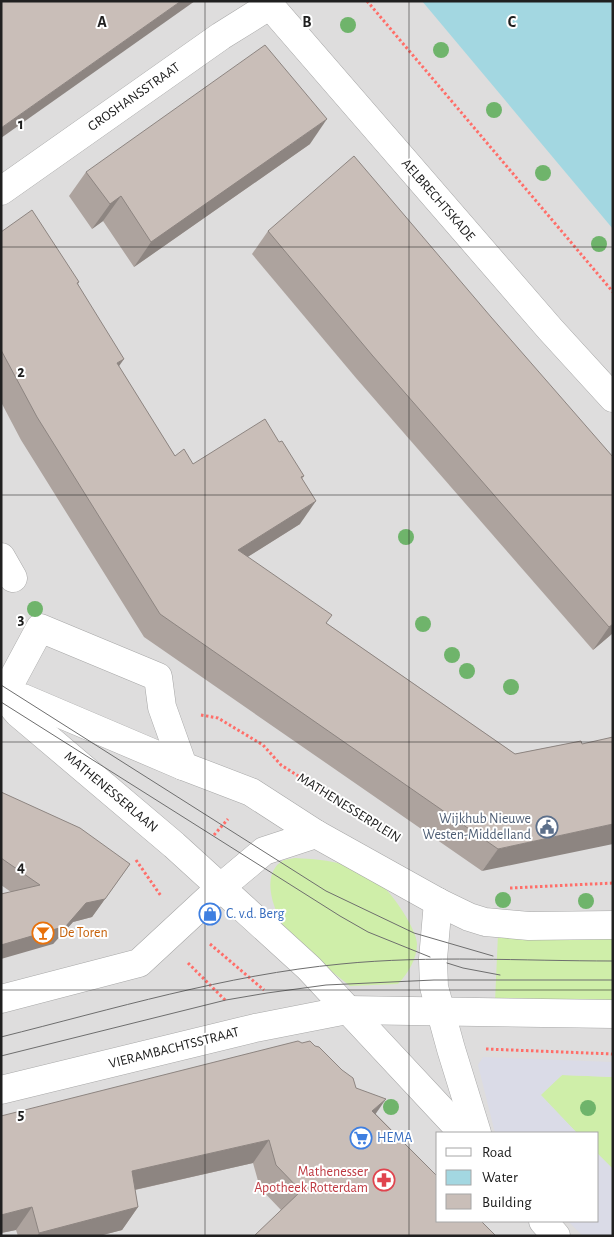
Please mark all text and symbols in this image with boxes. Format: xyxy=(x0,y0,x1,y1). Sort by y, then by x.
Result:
text: A xyxy=(97,14,107,30)
text: B xyxy=(302,14,312,30)
text: C xyxy=(508,14,517,30)
street label: GROSHANSSTRAAT xyxy=(85,60,183,134)
text: 1 xyxy=(18,116,24,132)
street label: AELBRECHTSKADE xyxy=(399,156,478,244)
text: 2 xyxy=(17,364,25,380)
text: 3 xyxy=(18,611,25,627)
street label: MATHENESSERLAAN xyxy=(62,749,160,835)
street label: MATHENESSERPLEIN xyxy=(295,771,403,845)
place label: Wijkhub Nieuwe Westen-Middelland xyxy=(423,812,531,842)
public building icon: Wijkhub Nieuwe Westen-Middelland xyxy=(535,815,559,839)
text: 4 xyxy=(17,859,25,875)
shop icon: C. v.d. Berg xyxy=(198,902,222,926)
place label: C. v.d. Berg xyxy=(226,907,284,921)
bar icon: De Toren xyxy=(31,921,55,945)
place label: De Toren xyxy=(59,926,108,940)
street label: VIERAMBACHTSSTRAAT xyxy=(107,1025,241,1071)
text: 5 xyxy=(18,1106,25,1122)
supermarket icon: HEMA xyxy=(349,1126,373,1150)
place label: HEMA xyxy=(377,1131,412,1145)
legend xyxy=(436,1132,599,1222)
text: Road xyxy=(482,1145,512,1160)
place label: Mathenesser Apotheek Rotterdam xyxy=(254,1165,368,1195)
pharmacy icon: Mathenesser Apotheek Rotterdam xyxy=(372,1168,396,1192)
text: Water xyxy=(482,1170,518,1185)
text: Building xyxy=(482,1195,532,1210)

